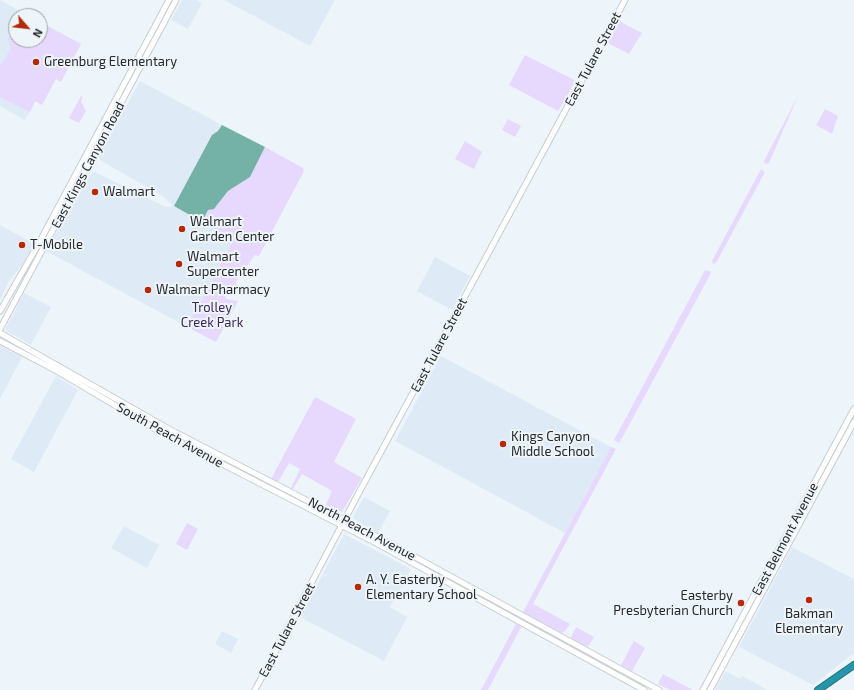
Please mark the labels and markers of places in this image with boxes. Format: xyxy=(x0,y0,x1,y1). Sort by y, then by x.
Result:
place label: Greenburg Elementary xyxy=(44,54,177,70)
marker: Greenburg Elementary xyxy=(31,57,41,67)
place label: Walmart xyxy=(103,184,155,200)
marker: Walmart xyxy=(90,187,100,197)
place label: Walmart Garden Center xyxy=(190,214,274,245)
marker: Walmart Garden Center xyxy=(177,224,187,234)
place label: T-Mobile xyxy=(30,237,83,253)
marker: T-Mobile xyxy=(17,240,27,250)
place label: Walmart Supercenter xyxy=(187,249,259,280)
marker: Walmart Supercenter xyxy=(174,259,184,269)
place label: Walmart Pharmacy xyxy=(156,282,270,298)
marker: Walmart Pharmacy xyxy=(143,285,153,295)
place label: Kings Canyon Middle School xyxy=(511,429,594,460)
marker: Kings Canyon Middle School xyxy=(498,439,508,449)
place label: A. Y. Easterby Elementary School xyxy=(366,572,477,603)
marker: A. Y. Easterby Elementary School xyxy=(353,582,363,592)
place label: Easterby Presbyterian Church xyxy=(613,588,733,619)
marker: Bakman Elementary xyxy=(804,595,814,605)
marker: Easterby Presbyterian Church xyxy=(736,598,746,608)
place label: Bakman Elementary xyxy=(775,606,843,637)

